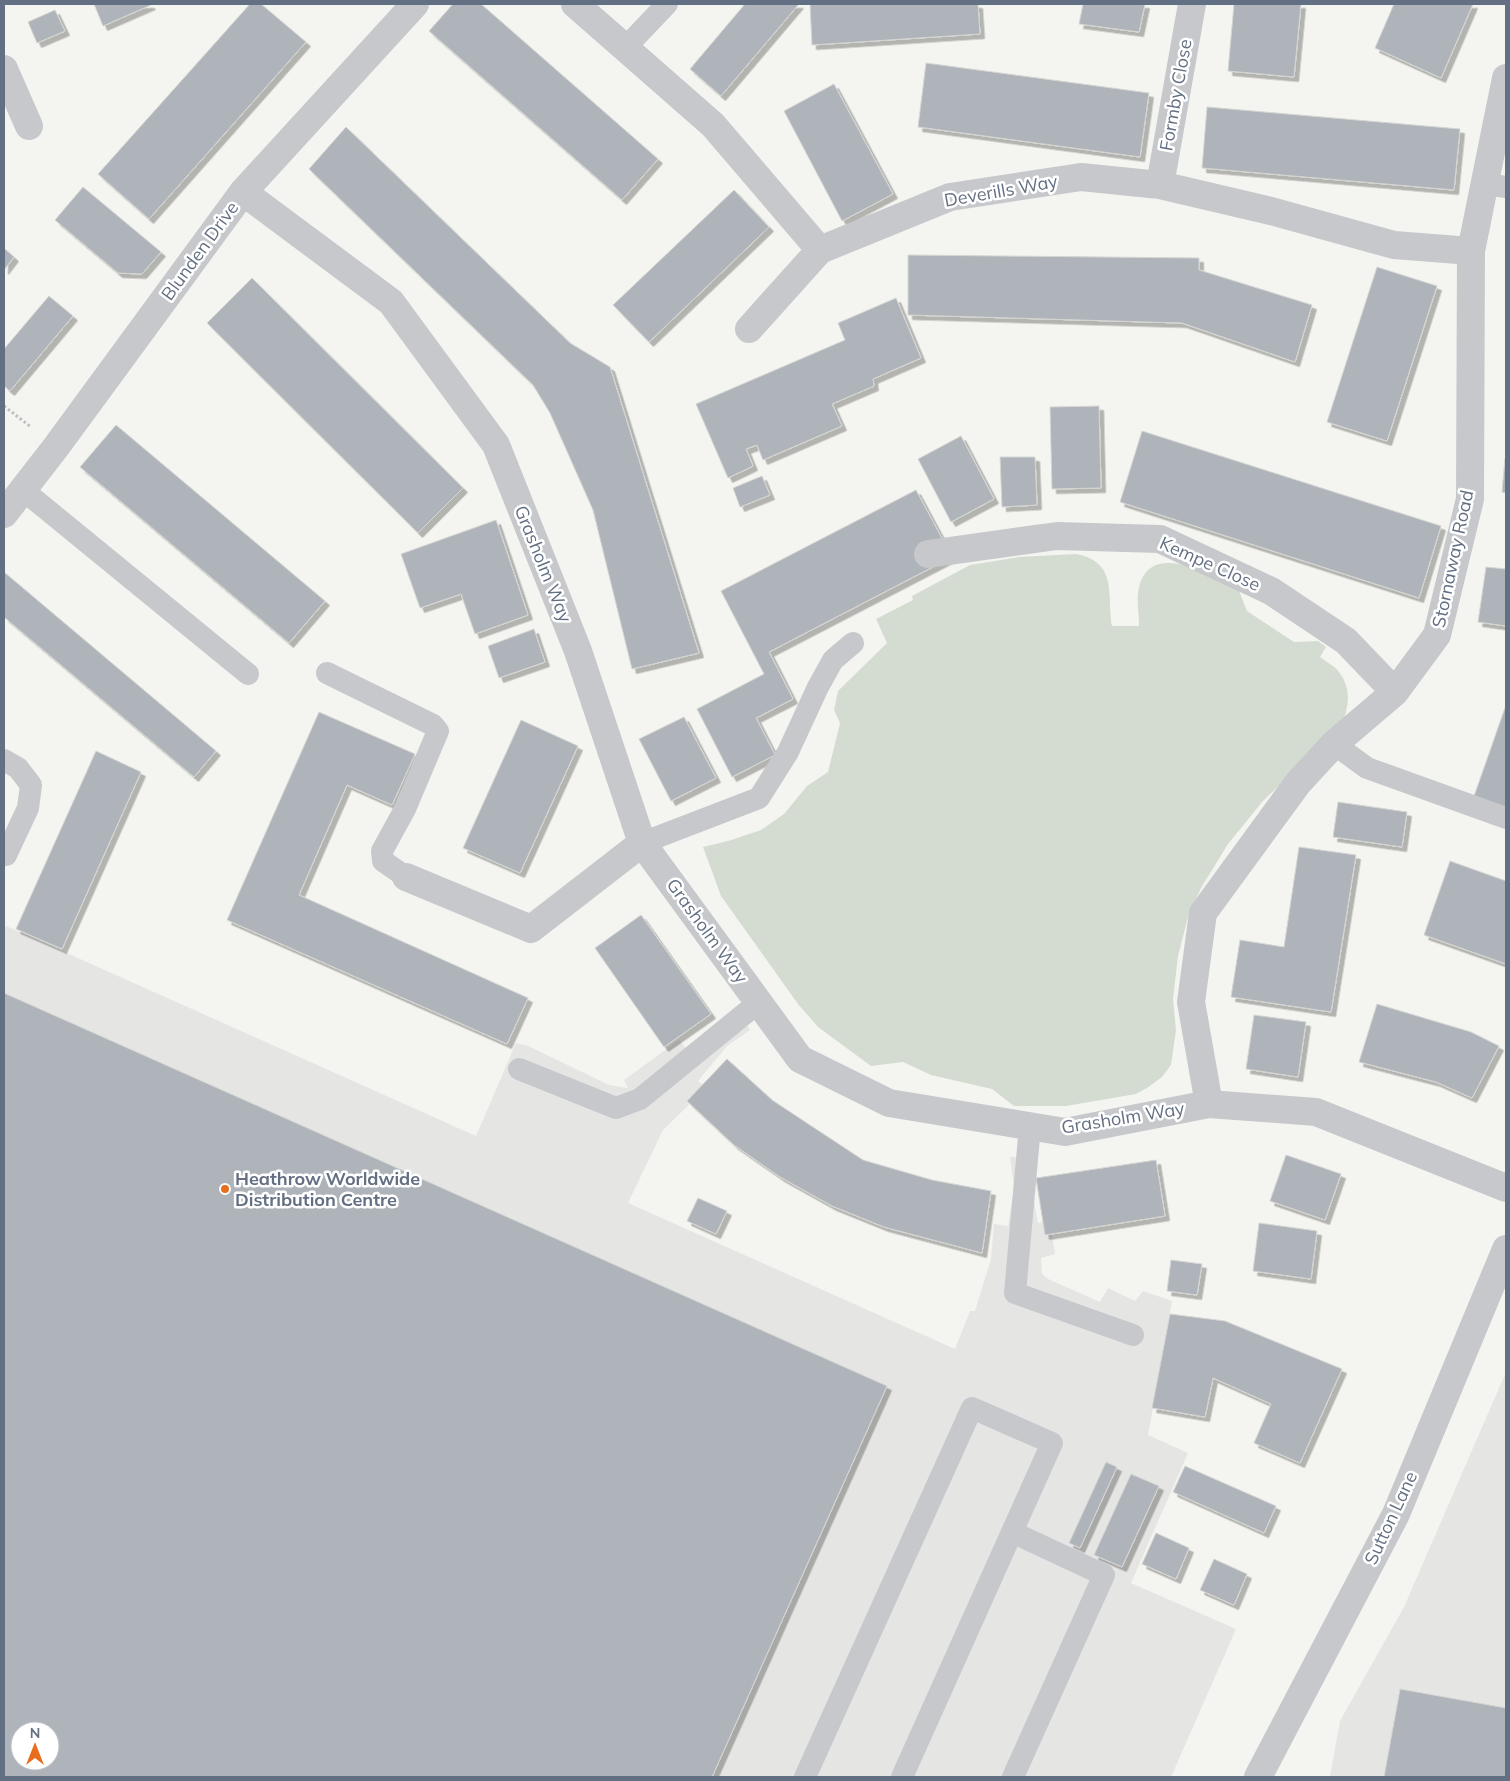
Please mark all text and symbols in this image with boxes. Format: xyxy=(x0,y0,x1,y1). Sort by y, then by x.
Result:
street label: Formby Close xyxy=(1154,37,1197,153)
street label: Deverills Way xyxy=(942,169,1060,212)
street label: Blunden Drive xyxy=(156,197,243,305)
street label: Stornaway Road xyxy=(1427,488,1478,630)
street label: Grasholm Way xyxy=(510,502,578,626)
street label: Kempe Close xyxy=(1156,531,1264,596)
street label: Grasholm Way xyxy=(662,874,753,988)
street label: Grasholm Way xyxy=(1060,1096,1186,1139)
place label: Heathrow Worldwide Distribution Centre xyxy=(235,1167,420,1211)
marker: Heathrow Worldwide Distribution Centre xyxy=(219,1183,231,1195)
street label: Sutton Lane xyxy=(1359,1467,1422,1568)
north arrow xyxy=(10,1721,60,1771)
text: N xyxy=(30,1724,40,1742)

